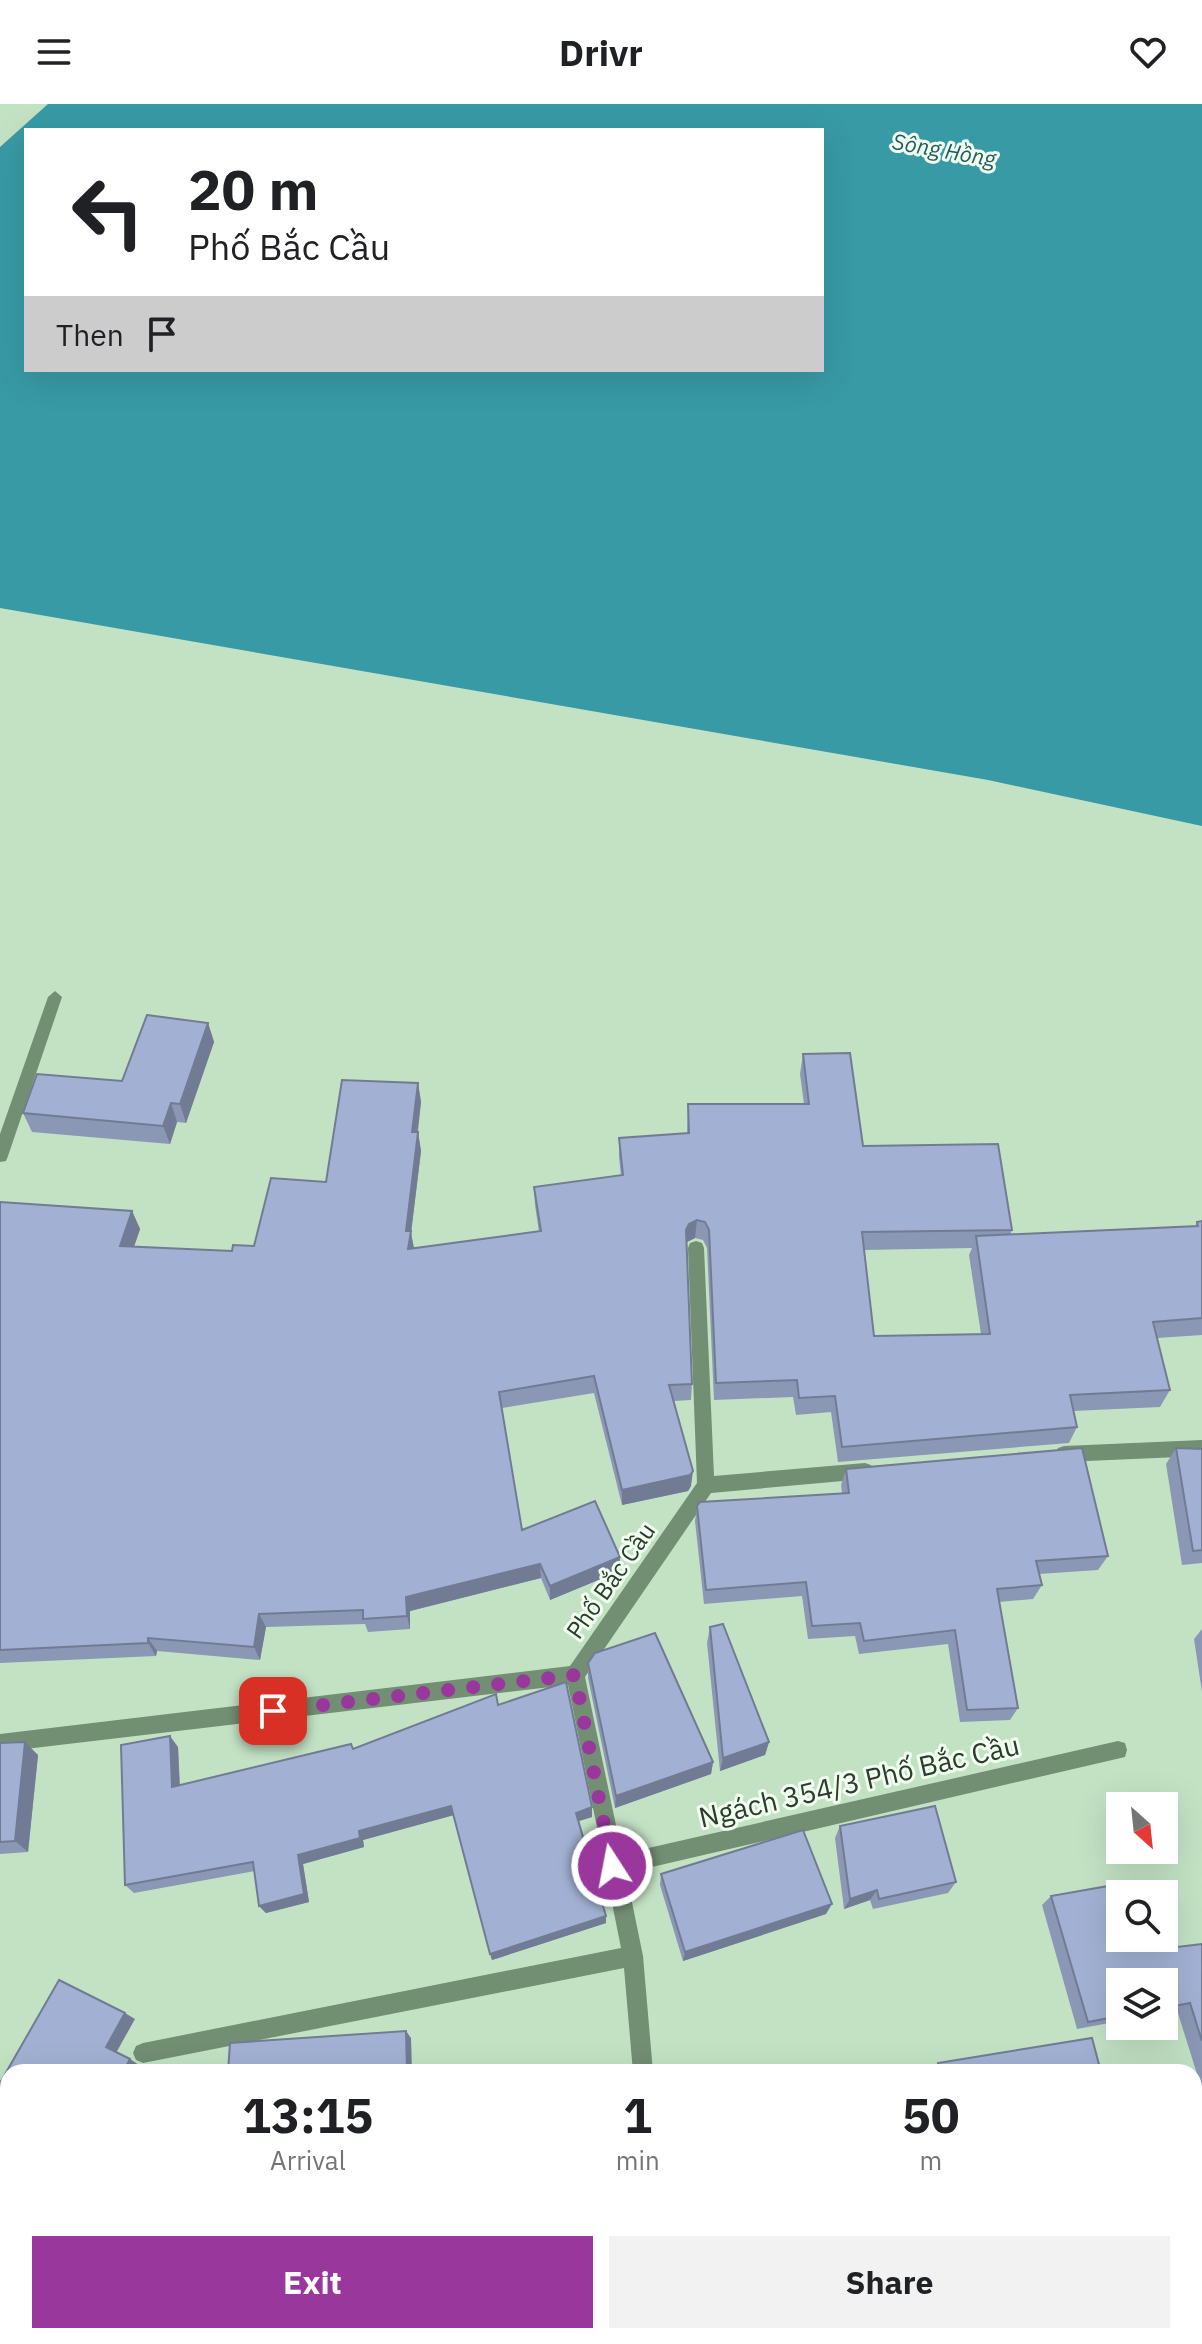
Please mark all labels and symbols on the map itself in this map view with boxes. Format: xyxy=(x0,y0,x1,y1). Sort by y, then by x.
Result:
water label: Sông Hồng xyxy=(890,126,999,173)
street label: Phố Bắc Cầu xyxy=(558,1516,662,1645)
pin xyxy=(239,1677,307,1745)
street label: Ngách 354/3 Phố Bắc Cầu xyxy=(695,1726,1023,1835)
north arrow xyxy=(1106,1792,1178,1864)
position arrow xyxy=(570,1824,654,1908)

